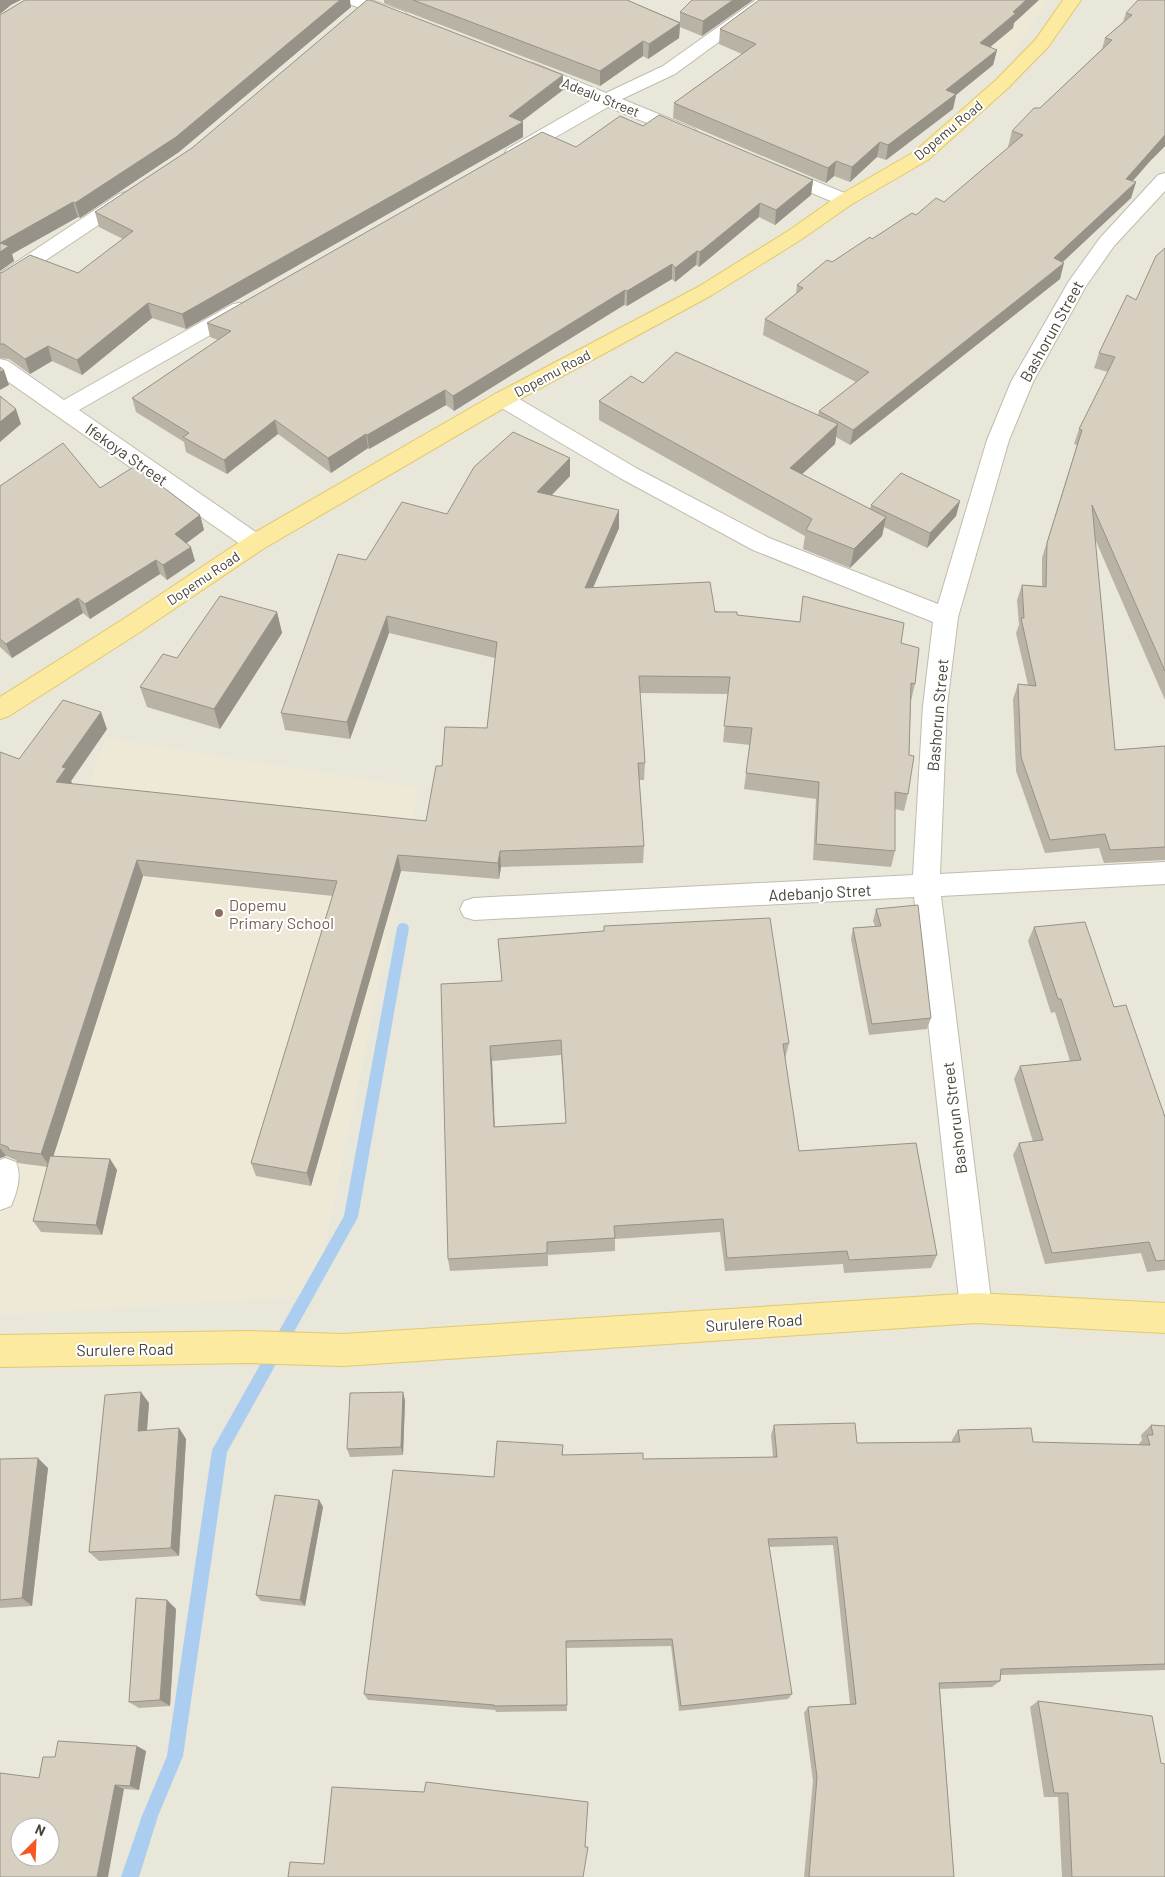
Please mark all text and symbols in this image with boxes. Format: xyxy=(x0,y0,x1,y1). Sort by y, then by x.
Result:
street label: Adealu Street xyxy=(560,74,642,120)
street label: Dopemu Road xyxy=(910,96,986,164)
street label: Bashorun Street xyxy=(1015,277,1087,385)
street label: Dopemu Road xyxy=(511,346,593,400)
street label: Ifekoya Street xyxy=(82,419,172,489)
street label: Dopemu Road xyxy=(163,547,243,609)
street label: Bashorun Street xyxy=(923,658,951,772)
street label: Adebanjo Stret xyxy=(768,880,872,904)
place label: Dopemu Primary School xyxy=(229,895,334,932)
marker: Dopemu Primary School xyxy=(213,907,225,919)
street label: Bashorun Street xyxy=(938,1061,970,1175)
street label: Surulere Road xyxy=(705,1309,803,1335)
street label: Surulere Road xyxy=(76,1339,174,1359)
north arrow xyxy=(10,1817,60,1867)
text: N xyxy=(33,1820,48,1839)

